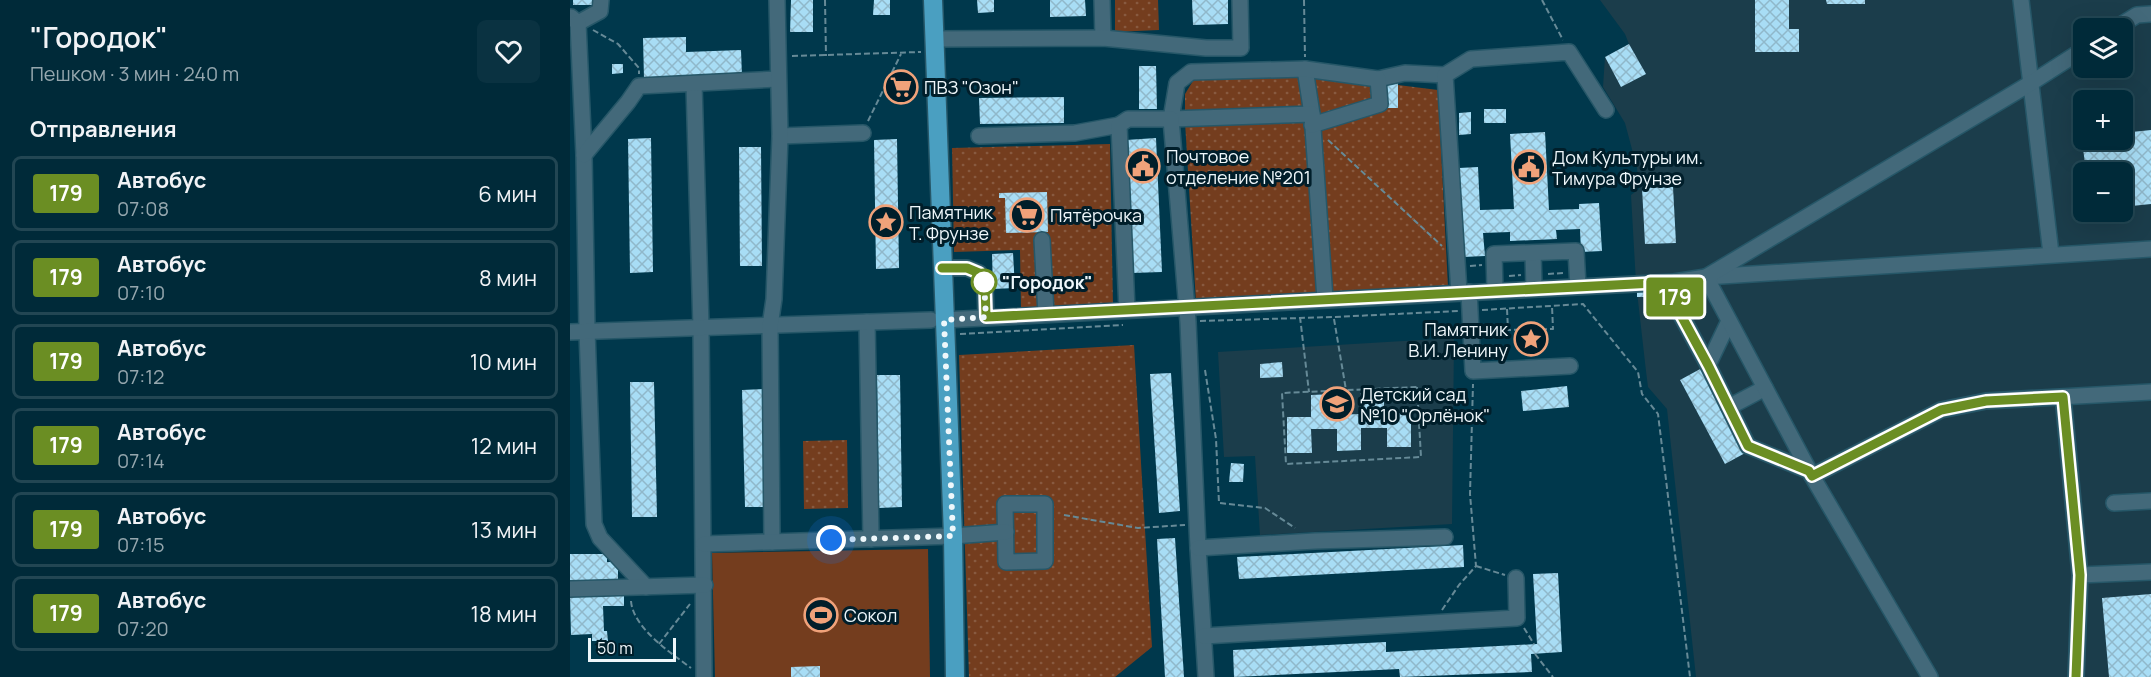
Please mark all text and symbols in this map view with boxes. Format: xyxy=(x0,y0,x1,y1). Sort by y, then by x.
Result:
text: "Городок" xyxy=(30,18,168,56)
map controls xyxy=(2073,18,2133,222)
button: layers xyxy=(2073,18,2133,78)
button: heart xyxy=(477,20,540,83)
text: Пешком · 3 мин · 240 m xyxy=(30,60,239,87)
supermarket icon: ПВЗ "Озон" xyxy=(883,69,919,105)
place label: ПВЗ "Озон" xyxy=(924,75,1019,99)
button: + xyxy=(2073,90,2133,150)
text: Отправления xyxy=(30,114,177,144)
place label: Почтовое отделение №201 xyxy=(1166,144,1311,189)
place label: Дом Культуры им. Тимура Фрунзе xyxy=(1552,145,1703,190)
public building icon: Почтовое отделение №201 xyxy=(1125,148,1161,184)
public building icon: Дом Культуры им. Тимура Фрунзе xyxy=(1511,149,1547,185)
button: − xyxy=(2073,162,2133,222)
text: Автобус xyxy=(117,165,206,195)
text: 179 xyxy=(49,179,83,207)
text: 6 мин xyxy=(478,179,537,209)
text: 07:08 xyxy=(117,195,169,222)
supermarket icon: Пятёрочка xyxy=(1009,197,1045,233)
place label: Памятник Т. Фрунзе xyxy=(909,200,994,245)
place label: Пятёрочка xyxy=(1050,203,1142,227)
place icon: Памятник Т. Фрунзе xyxy=(868,204,904,240)
text: Автобус xyxy=(117,249,206,279)
text: 179 xyxy=(49,263,83,291)
text: 8 мин xyxy=(479,263,537,293)
marker: "Городок" xyxy=(971,269,997,295)
place label: "Городок" xyxy=(1002,270,1093,294)
line badge: 179 xyxy=(1640,278,1710,316)
text: 07:10 xyxy=(117,279,165,306)
text: 179 xyxy=(1658,283,1692,311)
place label: Памятник В.И. Ленину xyxy=(1408,317,1509,362)
place icon: Памятник В.И. Ленину xyxy=(1513,321,1549,357)
text: Автобус xyxy=(117,333,206,363)
text: 179 xyxy=(49,347,83,375)
text: 10 мин xyxy=(470,347,537,377)
text: 07:12 xyxy=(117,363,164,390)
place label: Детский сад №10 "Орлёнок" xyxy=(1360,382,1490,427)
school or university icon: Детский сад №10 "Орлёнок" xyxy=(1319,386,1355,422)
text: Автобус xyxy=(117,417,206,447)
text: 179 xyxy=(49,431,83,459)
text: 12 мин xyxy=(471,431,537,461)
text: 07:14 xyxy=(117,447,165,474)
text: Автобус xyxy=(117,501,206,531)
text: 179 xyxy=(49,515,83,543)
text: 13 мин xyxy=(471,515,537,545)
your location xyxy=(816,525,846,555)
text: 07:15 xyxy=(117,531,165,558)
text: Автобус xyxy=(117,585,206,615)
sports icon: Сокол xyxy=(803,597,839,633)
text: 179 xyxy=(49,599,83,627)
text: 18 мин xyxy=(471,599,537,629)
place label: Сокол xyxy=(844,603,897,627)
text: 07:20 xyxy=(117,615,169,642)
scale bar xyxy=(588,635,676,662)
text: 50 m xyxy=(597,637,633,659)

